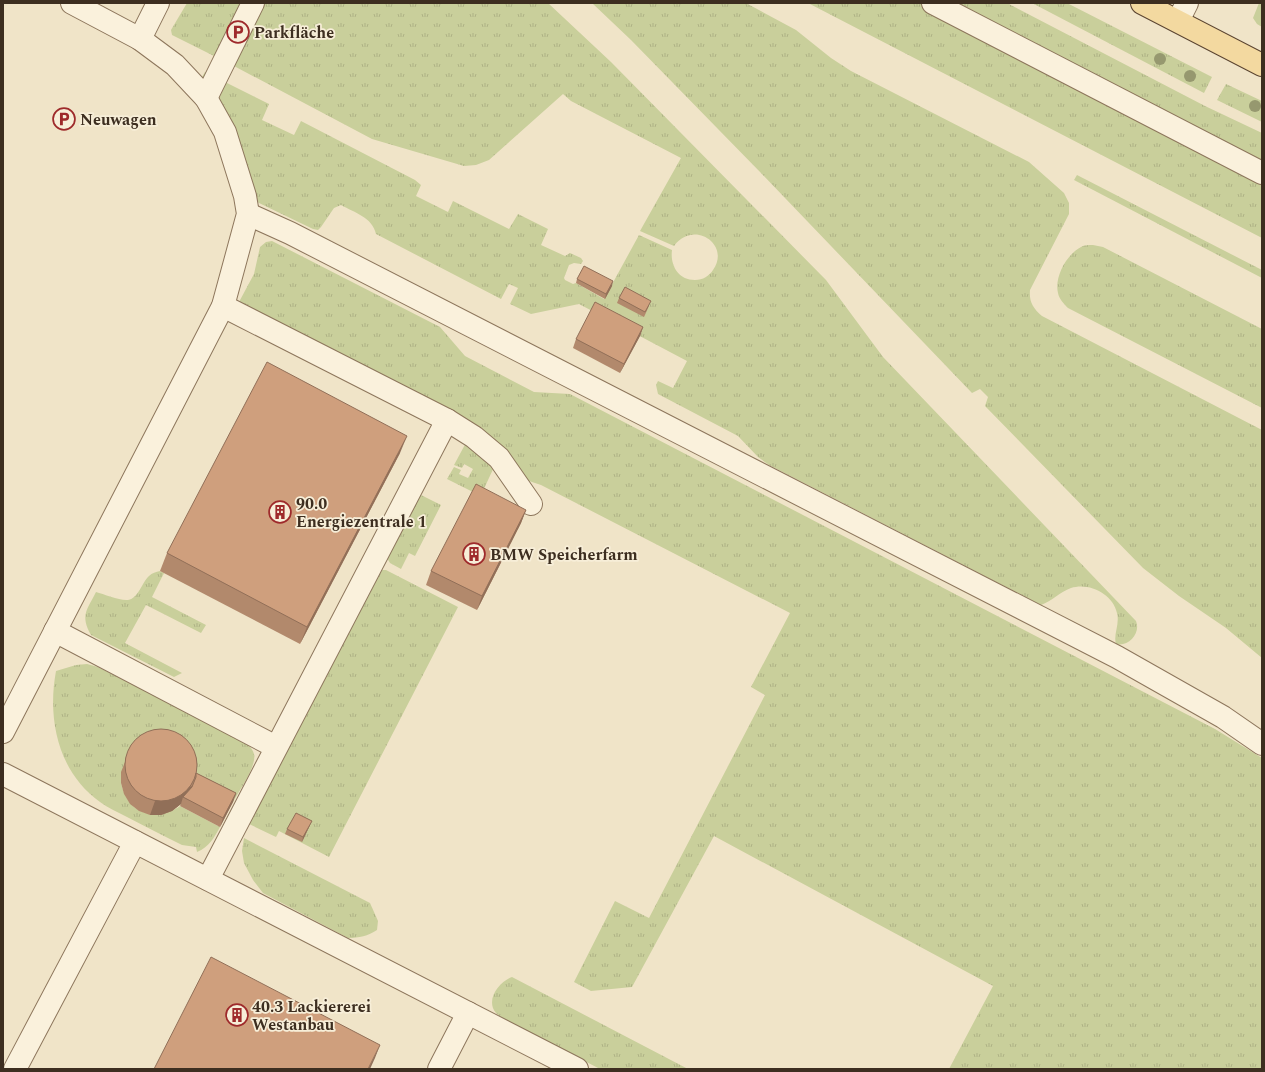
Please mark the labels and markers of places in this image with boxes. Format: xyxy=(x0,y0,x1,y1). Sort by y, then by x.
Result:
parking icon: Parkfläche xyxy=(225,19,251,45)
place label: Parkfläche xyxy=(254,21,334,45)
parking icon: Neuwagen xyxy=(51,106,77,132)
place label: Neuwagen xyxy=(80,108,157,132)
place label: 90.0 Energiezentrale 1 xyxy=(296,492,427,534)
building icon: 90.0 Energiezentrale 1 xyxy=(267,499,293,525)
building icon: BMW Speicherfarm xyxy=(461,541,487,567)
place label: BMW Speicherfarm xyxy=(490,543,638,567)
place label: 40.3 Lackiererei Westanbau xyxy=(252,995,371,1037)
building icon: 40.3 Lackiererei Westanbau xyxy=(224,1002,250,1028)

